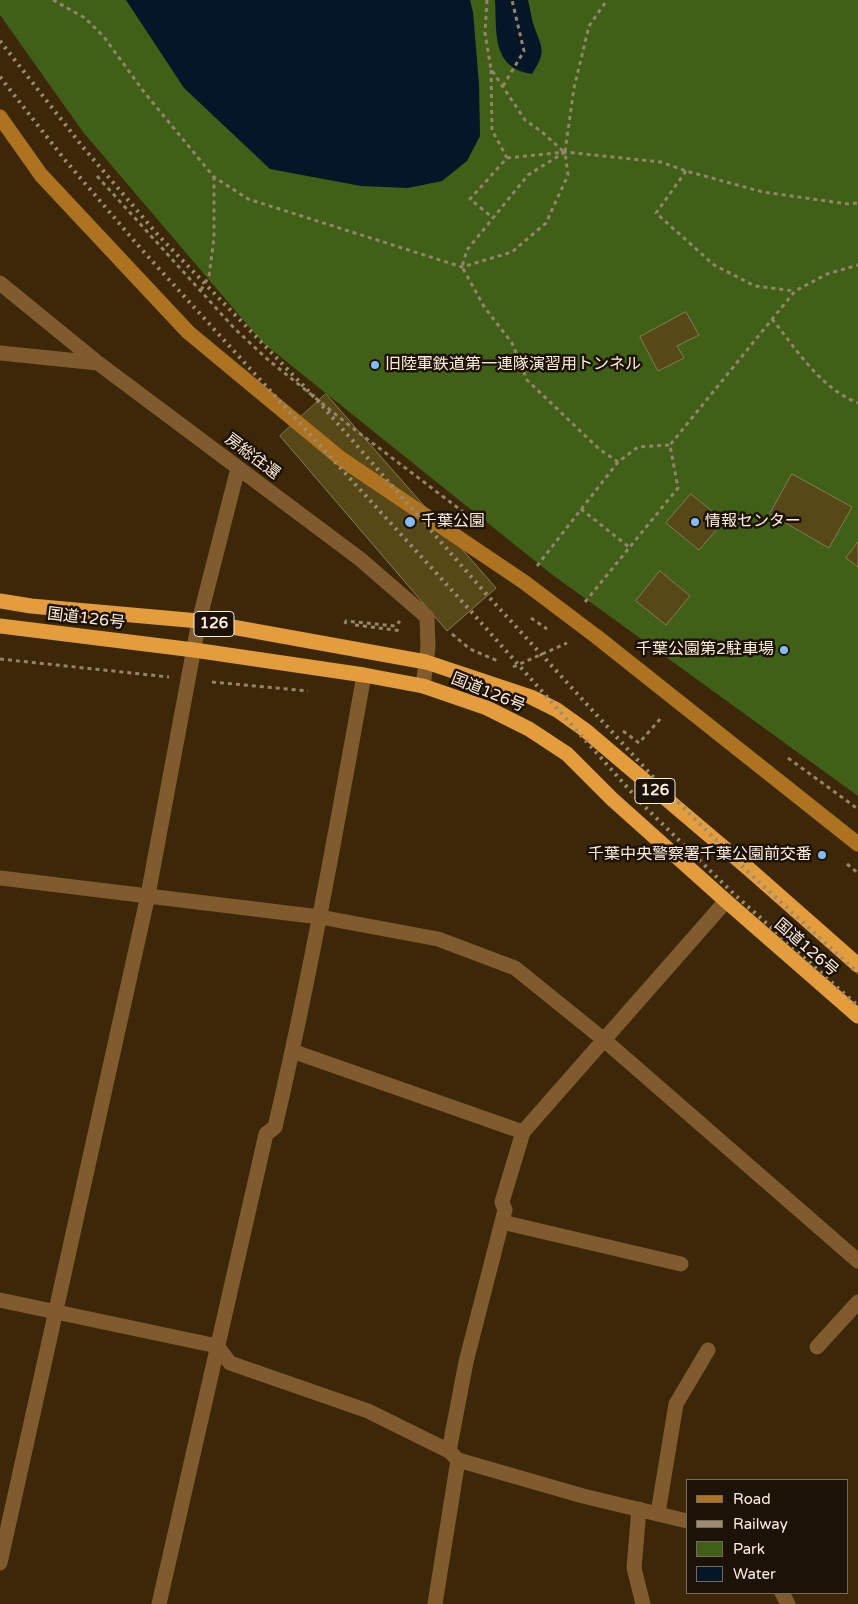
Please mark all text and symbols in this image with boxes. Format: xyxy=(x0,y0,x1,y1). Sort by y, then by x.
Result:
place label: 旧陸軍鉄道第一連隊演習用トンネル xyxy=(385,355,641,375)
marker: 旧陸軍鉄道第一連隊演習用トンネル xyxy=(369,359,381,371)
street label: 房総往還 xyxy=(221,430,283,484)
place label: 千葉公園 xyxy=(421,512,485,532)
place label: 情報センター xyxy=(705,512,801,532)
marker: 千葉公園 xyxy=(403,515,417,529)
marker: 情報センター xyxy=(689,516,701,528)
street label: 国道126号 xyxy=(46,605,126,633)
road number: 126 xyxy=(194,612,234,636)
place label: 千葉公園第2駐車場 xyxy=(636,640,774,660)
marker: 千葉公園第2駐車場 xyxy=(778,644,790,656)
street label: 国道126号 xyxy=(448,669,528,717)
road number: 126 xyxy=(635,778,675,804)
place label: 千葉中央警察署千葉公園前交番 xyxy=(588,845,812,865)
marker: 千葉中央警察署千葉公園前交番 xyxy=(816,849,828,861)
street label: 国道126号 xyxy=(770,915,842,981)
legend xyxy=(686,1479,848,1594)
text: Road xyxy=(733,1490,771,1508)
text: Railway xyxy=(733,1515,788,1533)
text: Park xyxy=(733,1540,765,1558)
text: Water xyxy=(733,1565,776,1583)

